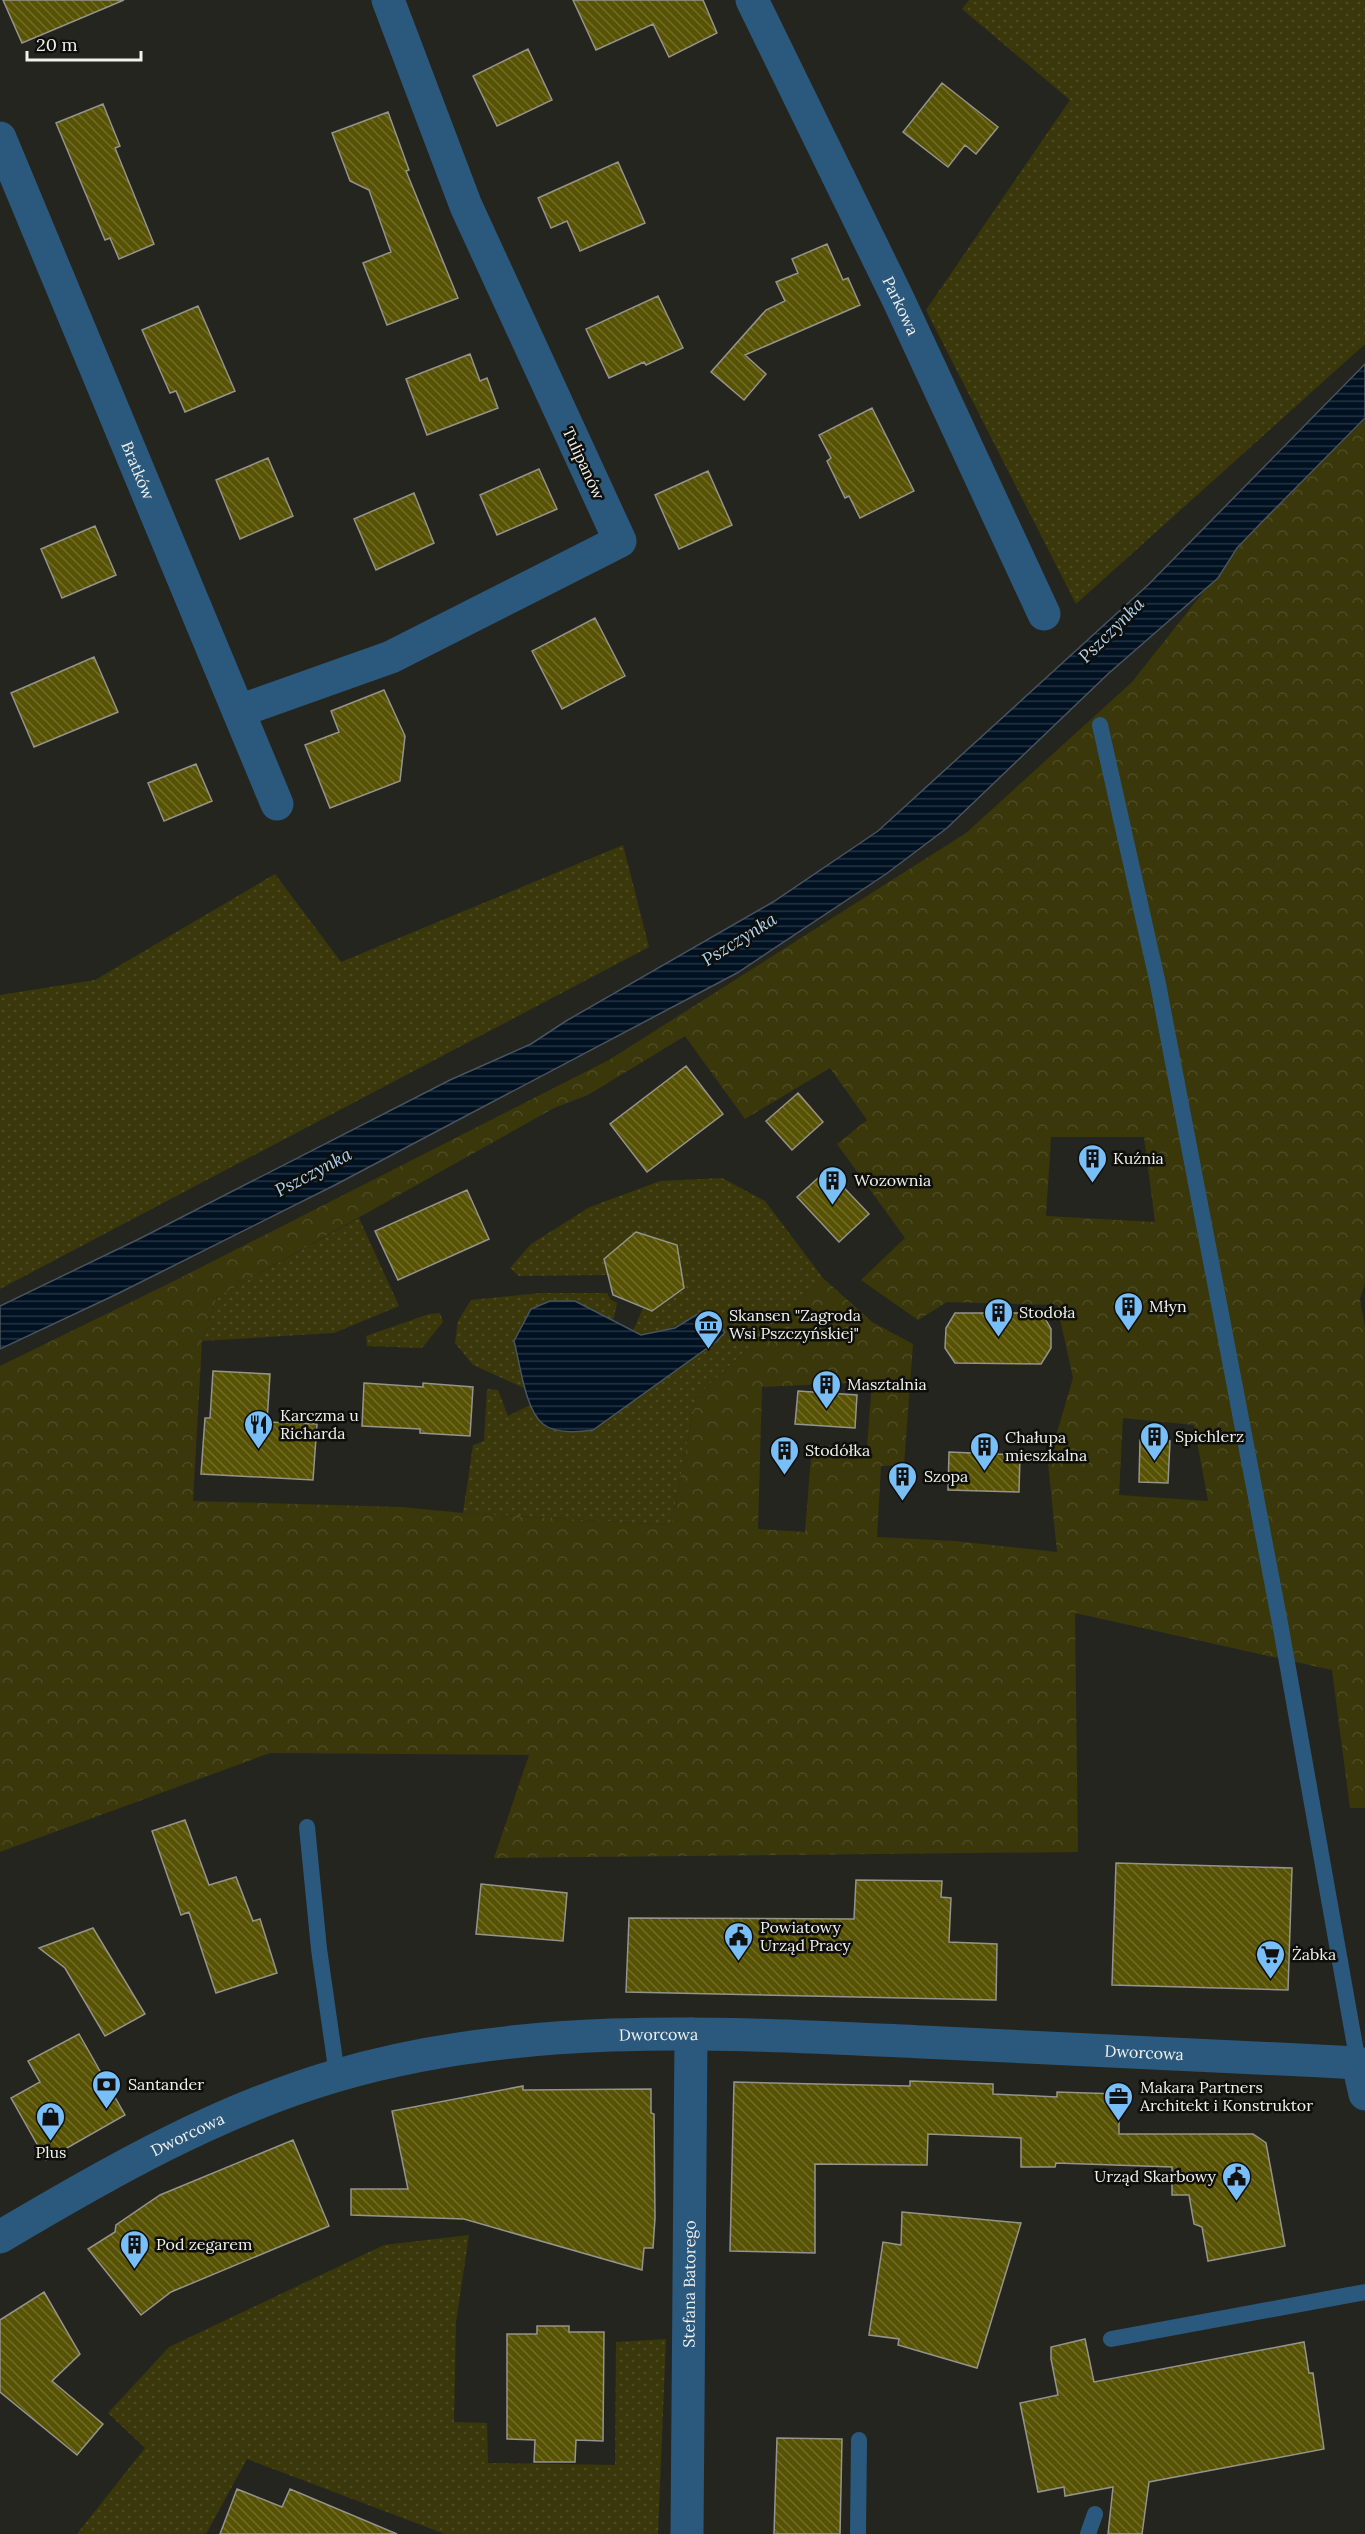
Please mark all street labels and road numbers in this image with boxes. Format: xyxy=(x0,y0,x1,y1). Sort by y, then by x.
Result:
street label: Parkowa xyxy=(878,273,923,339)
street label: Tulipanów xyxy=(558,423,610,503)
street label: Bratków xyxy=(117,438,159,503)
street label: Dworcowa xyxy=(619,2024,698,2045)
street label: Dworcowa xyxy=(1104,2040,1184,2064)
street label: Dworcowa xyxy=(147,2108,228,2160)
street label: Stefana Batorego xyxy=(678,2220,700,2348)

